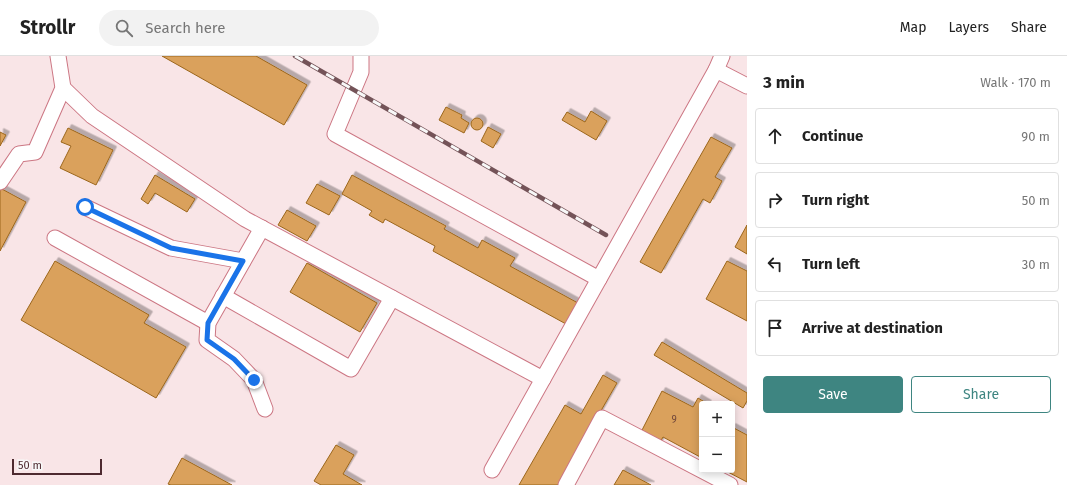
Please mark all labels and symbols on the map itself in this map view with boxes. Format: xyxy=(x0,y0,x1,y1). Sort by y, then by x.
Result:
route start xyxy=(76,198,94,216)
route end xyxy=(245,371,263,389)
house number: 9 xyxy=(671,414,677,426)
scale bar xyxy=(12,457,102,476)

